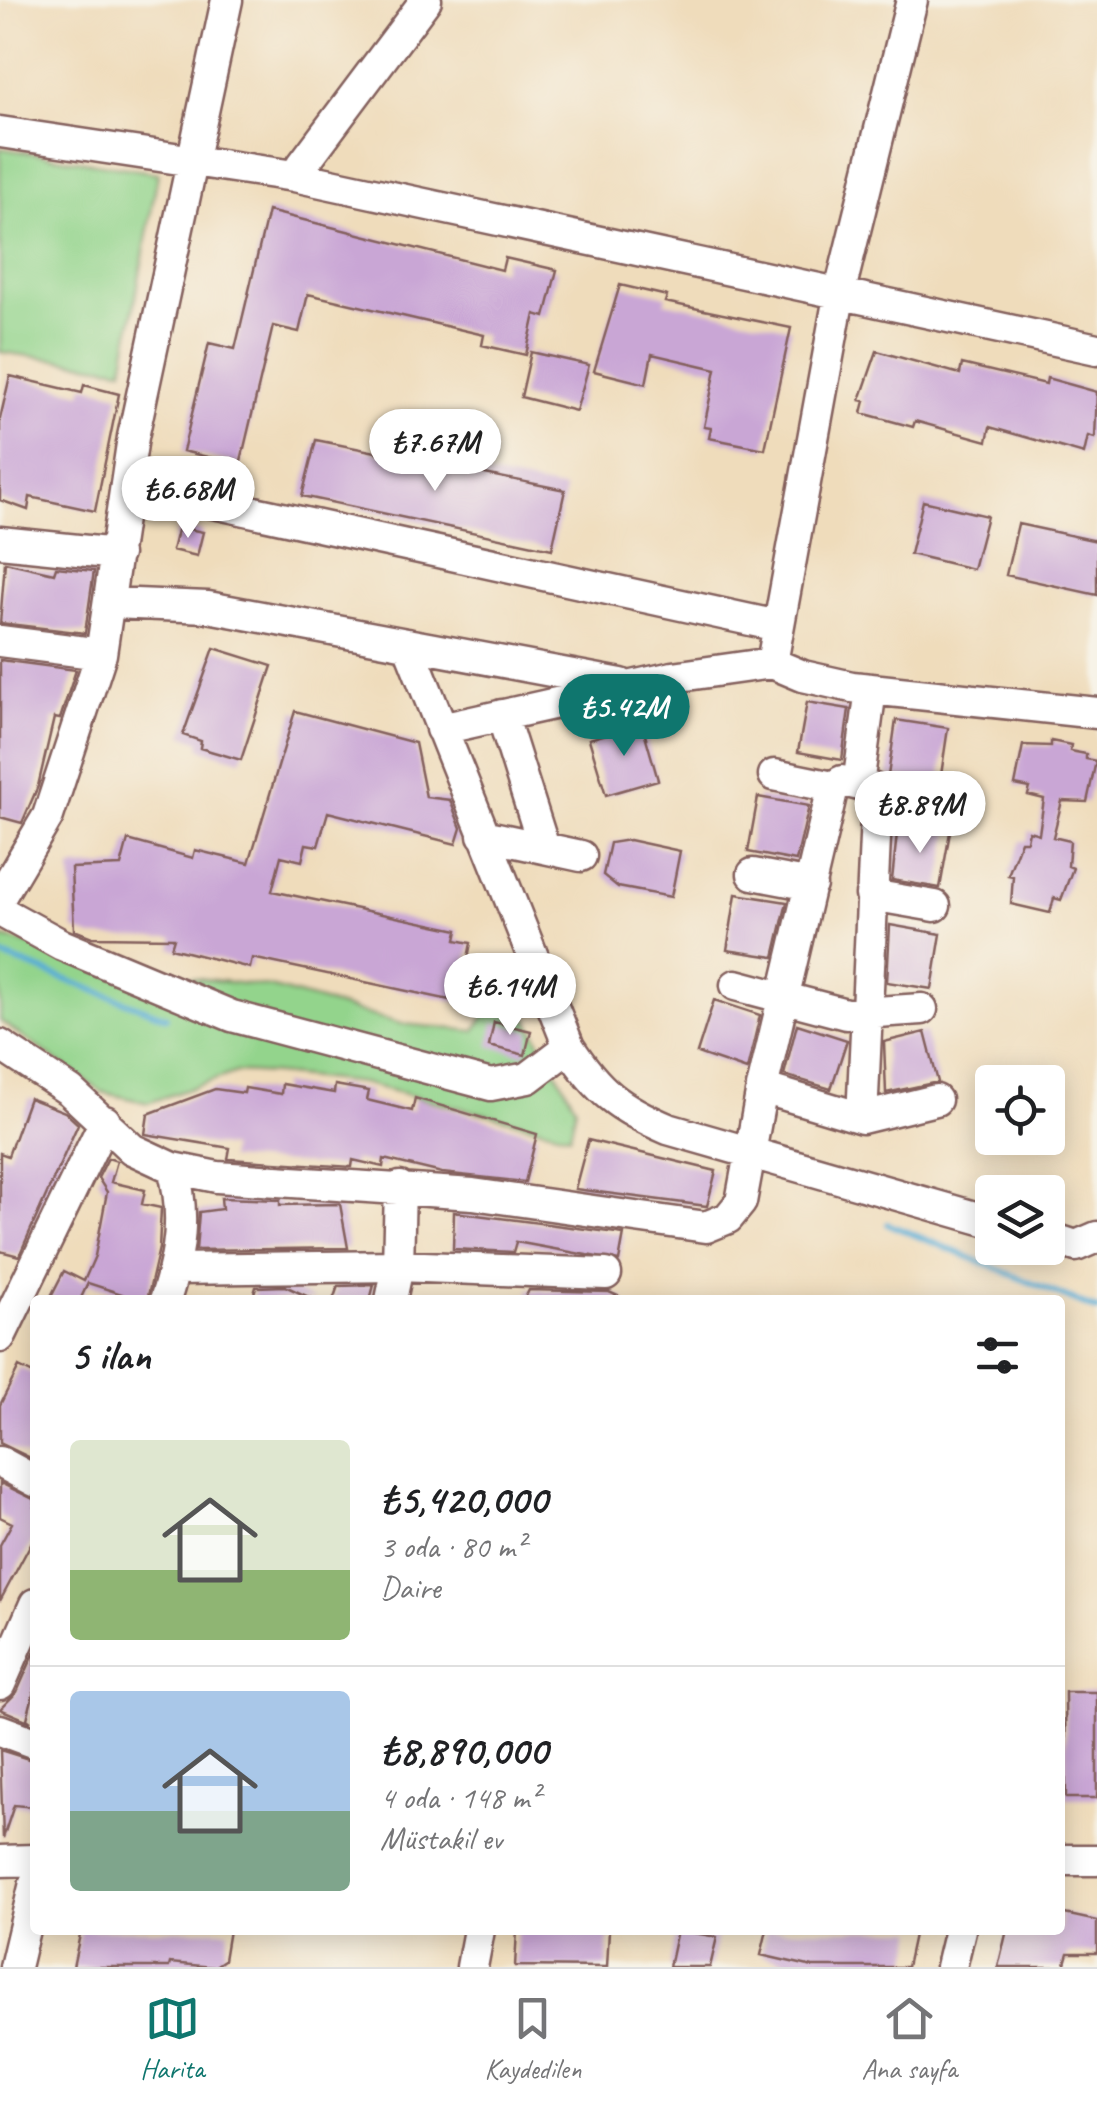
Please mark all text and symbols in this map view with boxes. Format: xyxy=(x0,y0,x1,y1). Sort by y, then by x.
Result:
pin: ₺7.67M xyxy=(354,409,516,494)
text: ₺7.67M xyxy=(391,421,479,462)
pin: ₺6.68M xyxy=(107,456,269,541)
text: ₺6.68M xyxy=(144,468,232,509)
pin: ₺5.42M xyxy=(543,674,705,759)
text: ₺5.42M xyxy=(581,686,667,727)
pin: ₺8.89M xyxy=(839,771,1001,856)
text: ₺8.89M xyxy=(877,783,963,824)
pin: ₺6.14M xyxy=(429,953,591,1038)
text: ₺6.14M xyxy=(466,965,554,1006)
map controls xyxy=(975,1065,1065,1265)
button: locate xyxy=(975,1065,1065,1155)
button: layers xyxy=(975,1175,1065,1265)
icon: filters xyxy=(970,1328,1025,1383)
text: 5 ilan xyxy=(70,1329,151,1382)
text: ₺5,420,000 xyxy=(380,1473,547,1526)
icon: home xyxy=(150,1480,270,1600)
text: 3 oda · 80 m² xyxy=(380,1526,525,1567)
text: Daire xyxy=(380,1567,440,1608)
text: ₺8,890,000 xyxy=(380,1724,547,1777)
icon: home xyxy=(150,1731,270,1851)
text: 4 oda · 148 m² xyxy=(380,1777,539,1818)
text: Müstakil ev xyxy=(380,1818,502,1859)
tab: Harita xyxy=(140,1991,204,2086)
tab: Kaydedilen xyxy=(484,1991,581,2086)
tab: Ana sayfa xyxy=(862,1991,957,2086)

